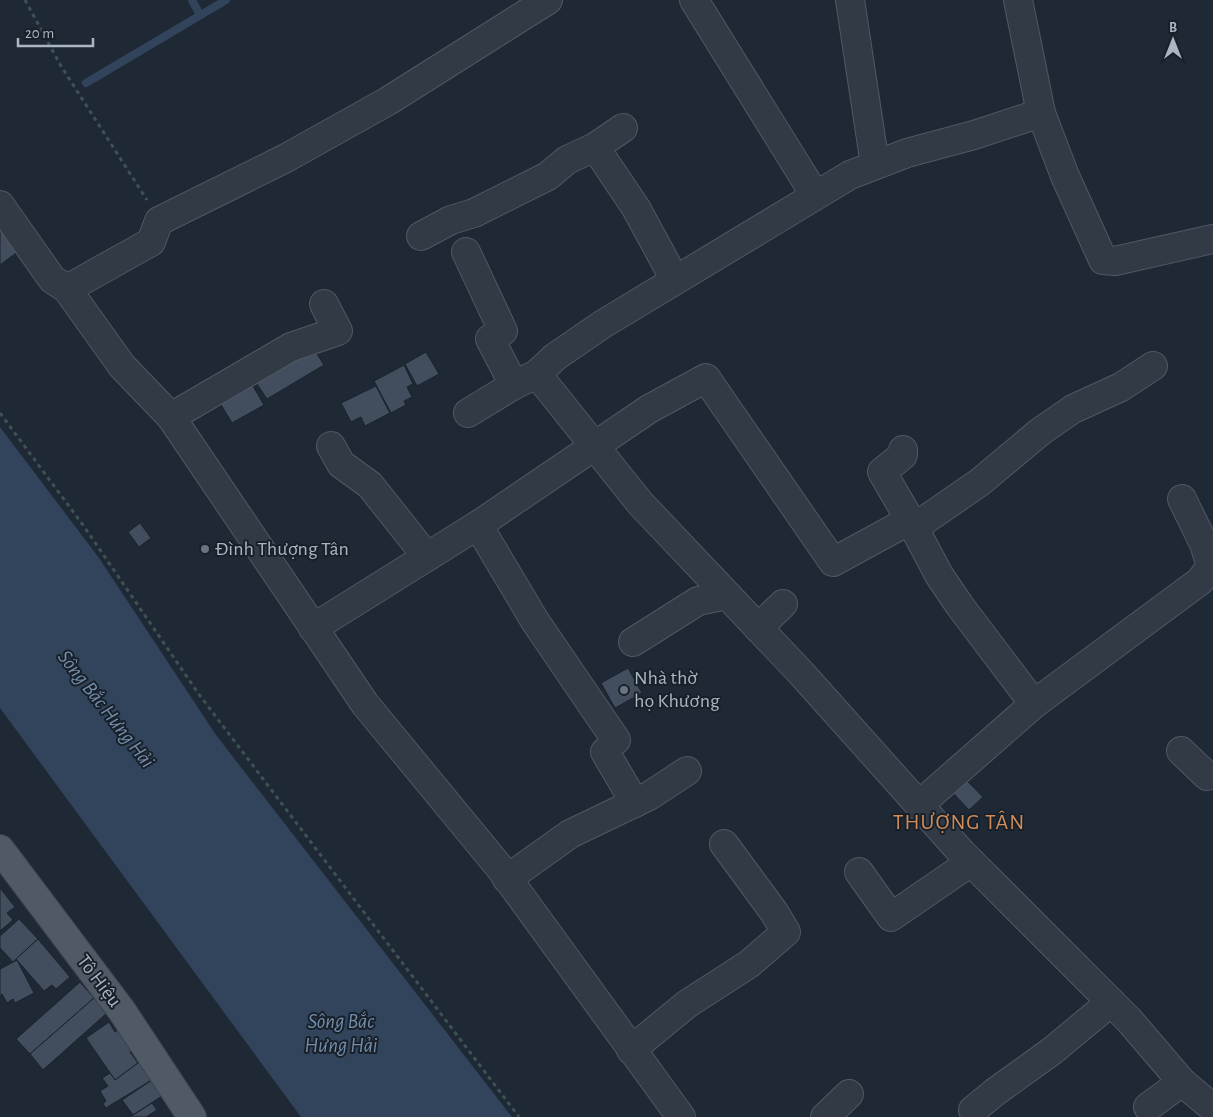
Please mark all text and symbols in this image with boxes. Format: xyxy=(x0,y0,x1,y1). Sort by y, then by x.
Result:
scale bar xyxy=(18,15,92,47)
north arrow xyxy=(1148,15,1198,65)
text: B xyxy=(1169,21,1177,35)
text: 20 m xyxy=(25,26,54,41)
place label: Đình Thượng Tân xyxy=(215,539,349,559)
marker: Đình Thượng Tân xyxy=(199,543,211,555)
water label: Sông Bắc Hưng Hải xyxy=(54,646,158,772)
place label: Nhà thờ họ Khương xyxy=(634,668,720,711)
marker: Nhà thờ họ Khương xyxy=(618,684,630,696)
district label: THƯỢNG TÂN xyxy=(893,810,1025,833)
street label: Tô Hiệu xyxy=(73,951,125,1011)
water label: Sông Bắc Hưng Hải xyxy=(305,1011,378,1056)

